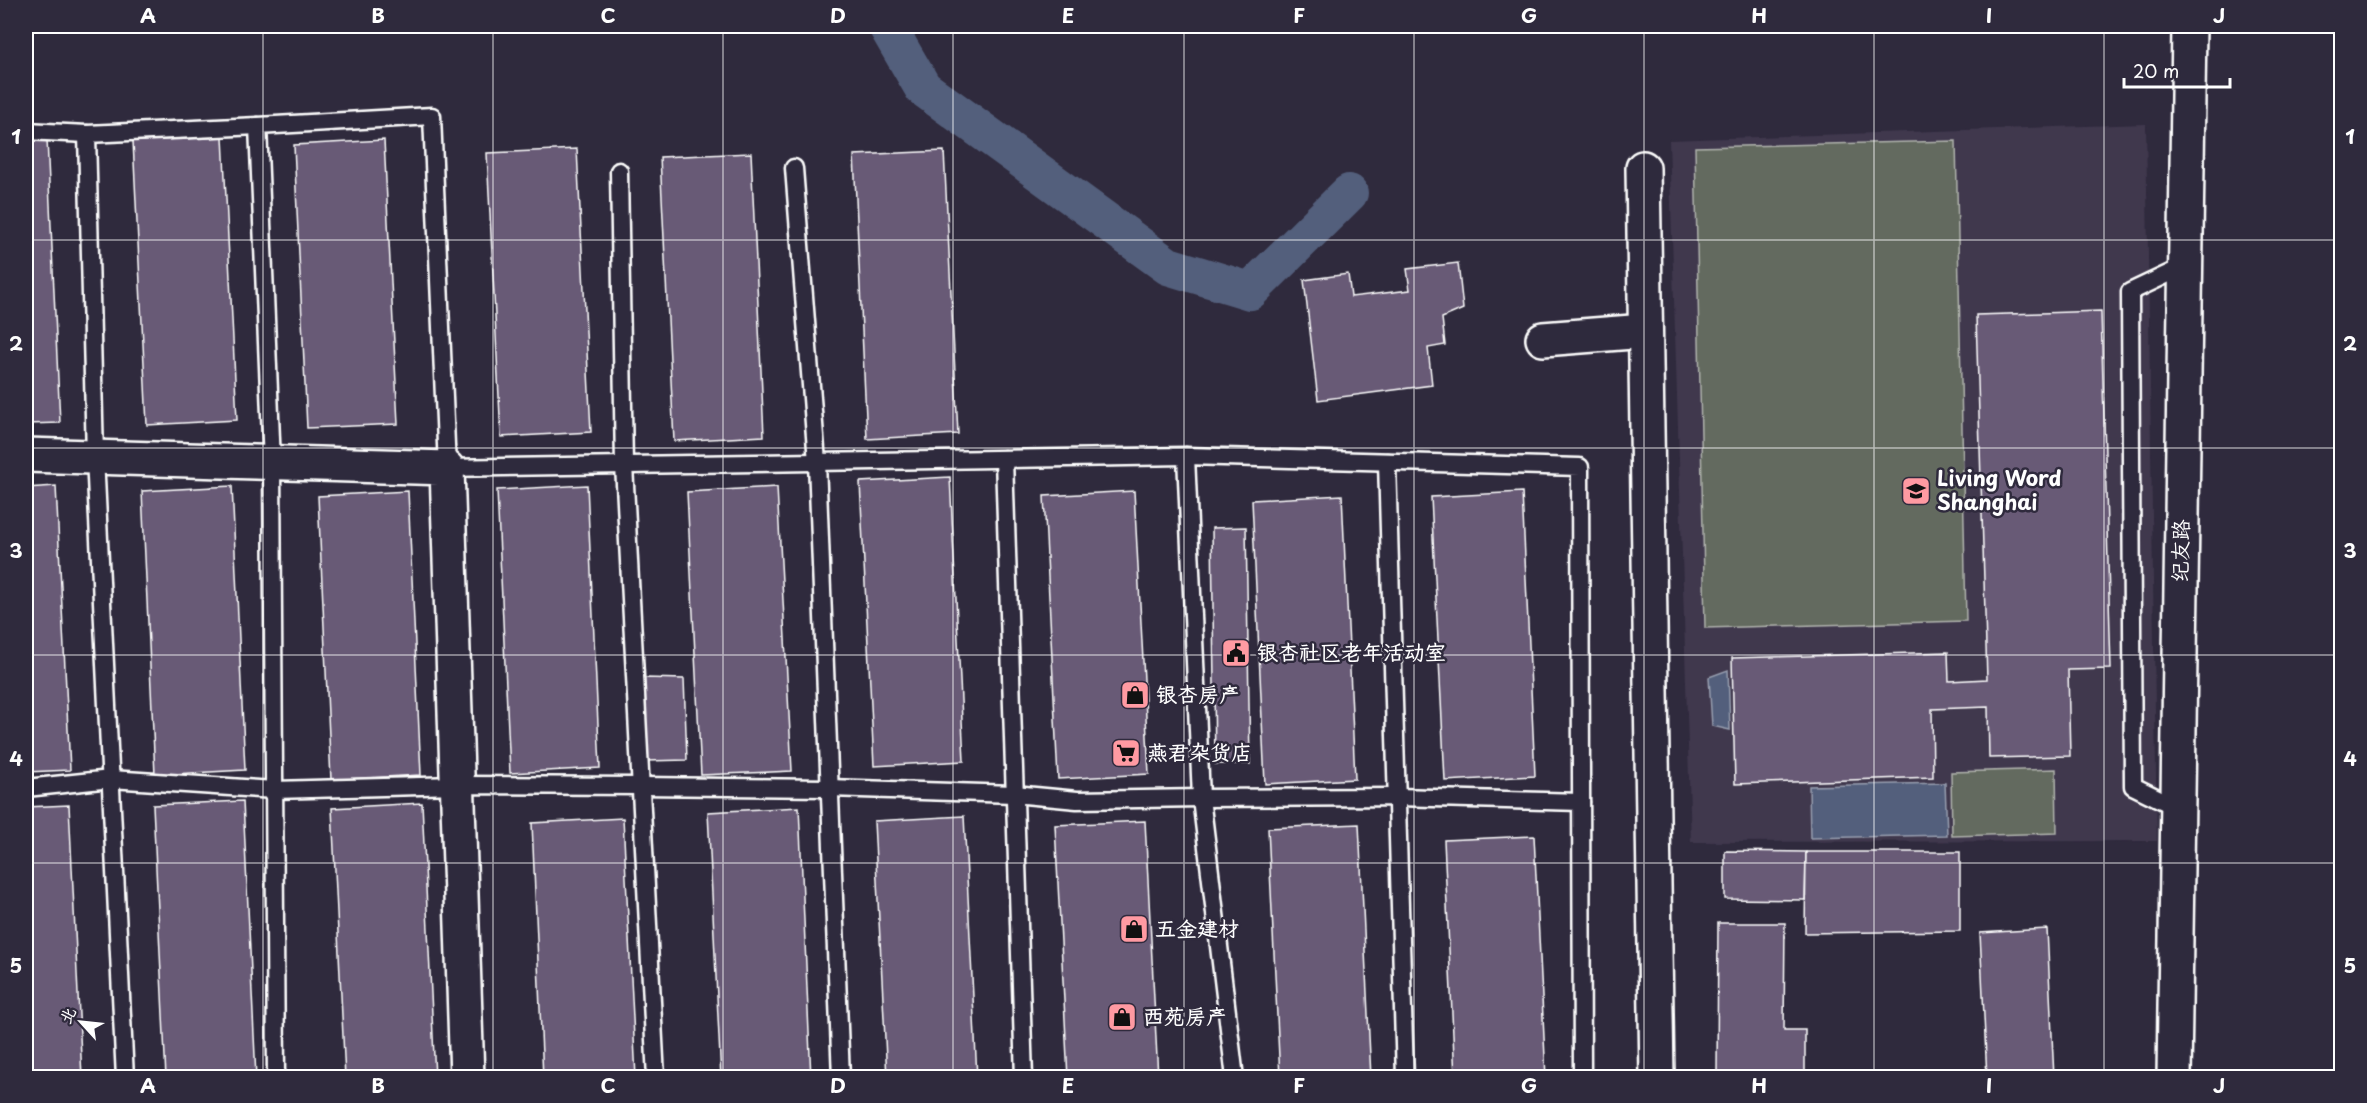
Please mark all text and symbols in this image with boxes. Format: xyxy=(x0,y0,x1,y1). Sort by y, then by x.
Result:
text: A xyxy=(140,0,156,30)
text: B xyxy=(371,0,385,30)
text: C xyxy=(600,0,616,30)
text: D xyxy=(830,0,846,30)
text: E xyxy=(1062,0,1074,30)
text: F xyxy=(1293,0,1305,30)
text: G xyxy=(1521,0,1537,30)
text: H xyxy=(1751,0,1767,30)
text: I xyxy=(1986,0,1992,30)
text: J xyxy=(2213,0,2225,30)
scale bar xyxy=(2124,51,2230,89)
text: 20 m xyxy=(2133,57,2179,84)
text: 1 xyxy=(11,121,21,151)
text: 1 xyxy=(2345,121,2355,151)
text: 2 xyxy=(9,328,23,358)
text: 2 xyxy=(2343,328,2357,358)
place label: Living Word Shanghai xyxy=(1937,461,2062,517)
school or university icon: Living Word Shanghai xyxy=(1900,475,1932,507)
street label: 纪友路 xyxy=(2162,519,2196,583)
text: 3 xyxy=(9,535,23,565)
text: 3 xyxy=(2343,535,2357,565)
place label: 银杏社区老年活动室 xyxy=(1257,635,1446,667)
public building icon: 银杏社区老年活动室 xyxy=(1220,637,1252,669)
place label: 银杏房产 xyxy=(1156,677,1240,709)
shop icon: 银杏房产 xyxy=(1119,679,1151,711)
place label: 燕君杂货店 xyxy=(1147,735,1252,767)
supermarket icon: 燕君杂货店 xyxy=(1110,737,1142,769)
text: 4 xyxy=(9,743,23,773)
text: 4 xyxy=(2343,743,2357,773)
place label: 五金建材 xyxy=(1155,911,1239,943)
shop icon: 五金建材 xyxy=(1118,913,1150,945)
text: 5 xyxy=(10,950,22,980)
text: 5 xyxy=(2344,950,2356,980)
north arrow xyxy=(51,992,111,1052)
place label: 西苑房产 xyxy=(1143,999,1227,1031)
shop icon: 西苑房产 xyxy=(1106,1001,1138,1033)
text: 北 xyxy=(52,1002,81,1027)
text: A xyxy=(140,1070,156,1100)
text: B xyxy=(371,1070,385,1100)
text: C xyxy=(600,1070,616,1100)
text: D xyxy=(830,1070,846,1100)
text: E xyxy=(1062,1070,1074,1100)
text: F xyxy=(1293,1070,1305,1100)
text: G xyxy=(1521,1070,1537,1100)
text: H xyxy=(1751,1070,1767,1100)
text: I xyxy=(1986,1070,1992,1100)
text: J xyxy=(2213,1070,2225,1100)

